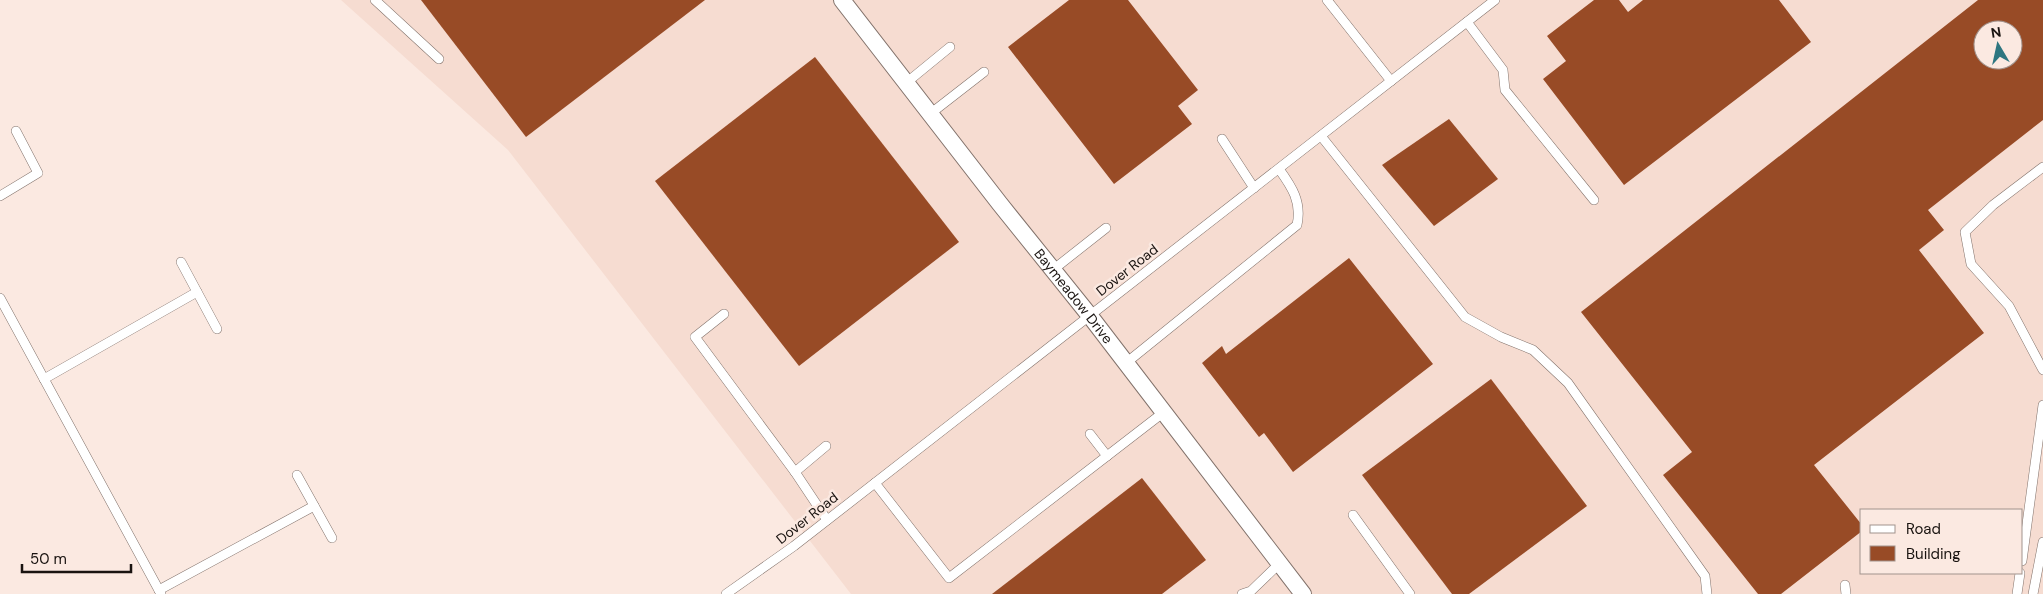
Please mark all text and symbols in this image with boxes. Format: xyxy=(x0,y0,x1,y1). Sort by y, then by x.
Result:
north arrow xyxy=(1973,20,2023,70)
text: N xyxy=(1990,22,2002,42)
street label: Dover Road xyxy=(1092,240,1162,300)
street label: Baymeadow Drive xyxy=(1030,245,1117,347)
street label: Dover Road xyxy=(772,488,842,548)
legend xyxy=(1860,509,2023,574)
text: Road xyxy=(1906,519,1941,539)
scale bar xyxy=(22,542,131,574)
text: Building xyxy=(1906,544,1961,564)
text: 50 m xyxy=(30,549,67,569)

